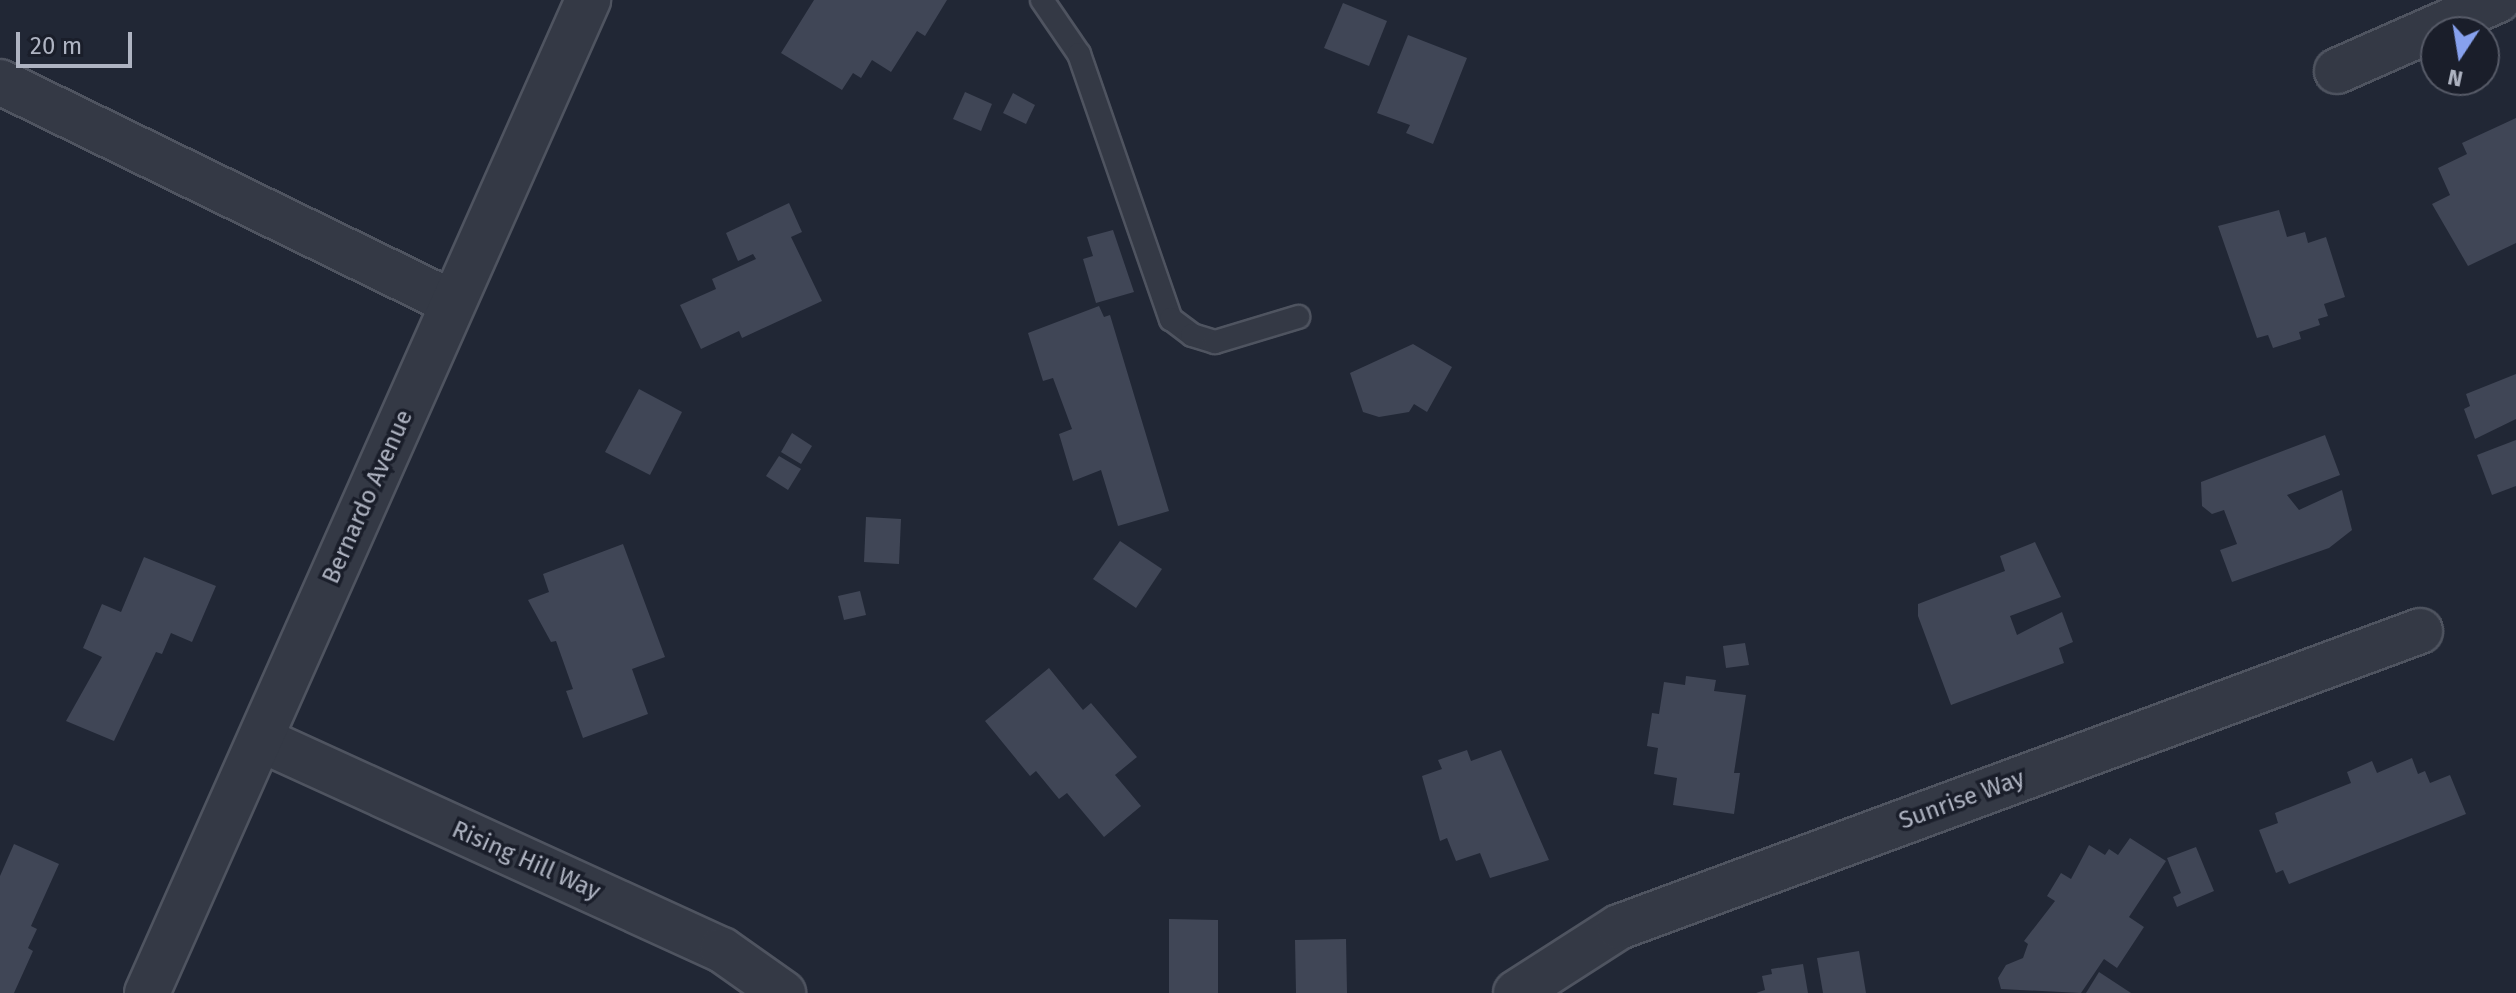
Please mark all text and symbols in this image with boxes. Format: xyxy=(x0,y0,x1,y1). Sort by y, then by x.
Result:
scale bar xyxy=(20,16,136,66)
north arrow xyxy=(2420,16,2500,96)
text: 20 m xyxy=(30,32,82,60)
text: N xyxy=(2445,63,2465,93)
street label: Bernardo Avenue xyxy=(317,406,419,588)
street label: Sunrise Way xyxy=(1895,764,2029,836)
street label: Rising Hill Way xyxy=(447,815,605,907)

